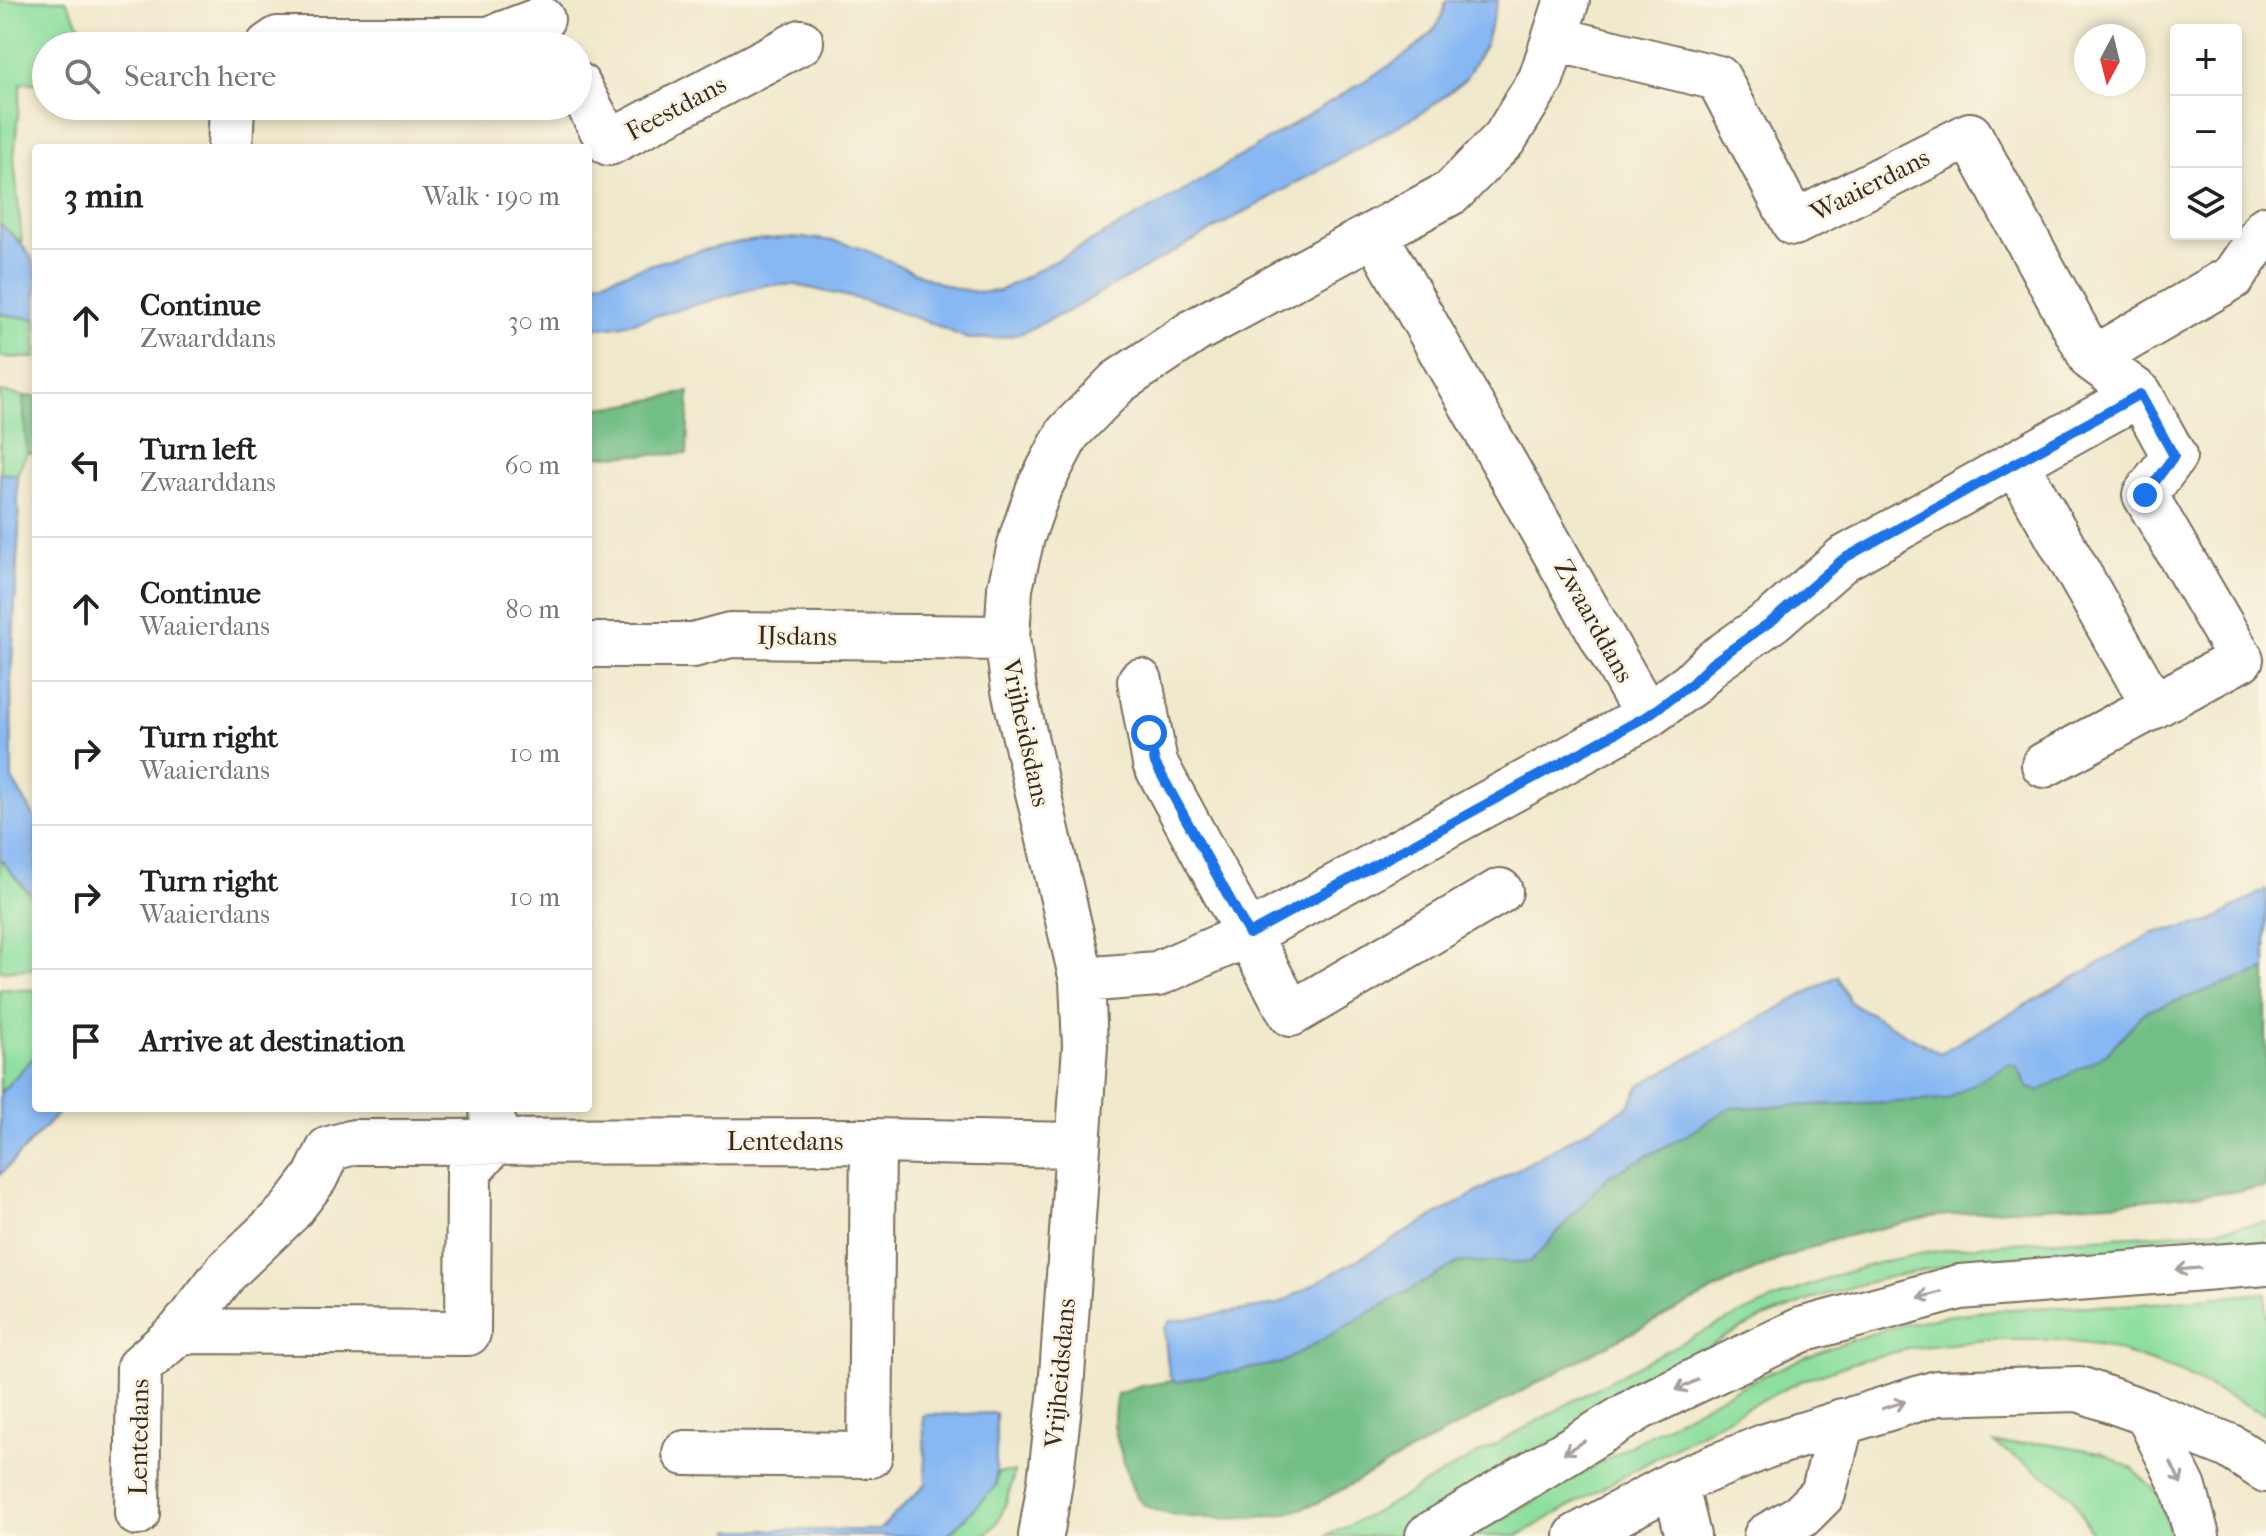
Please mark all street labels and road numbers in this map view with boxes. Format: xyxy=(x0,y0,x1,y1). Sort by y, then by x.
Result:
street label: Feestdans xyxy=(620,69,732,147)
street label: Waaierdans xyxy=(1804,142,1935,229)
street label: Zwaarddans xyxy=(1547,554,1641,688)
street label: IJsdans xyxy=(757,620,837,652)
street label: Vrijheidsdans xyxy=(995,655,1057,810)
street label: Lentedans xyxy=(727,1126,843,1157)
street label: Vrijheidsdans xyxy=(1038,1297,1082,1450)
street label: Lentedans xyxy=(122,1378,156,1496)

